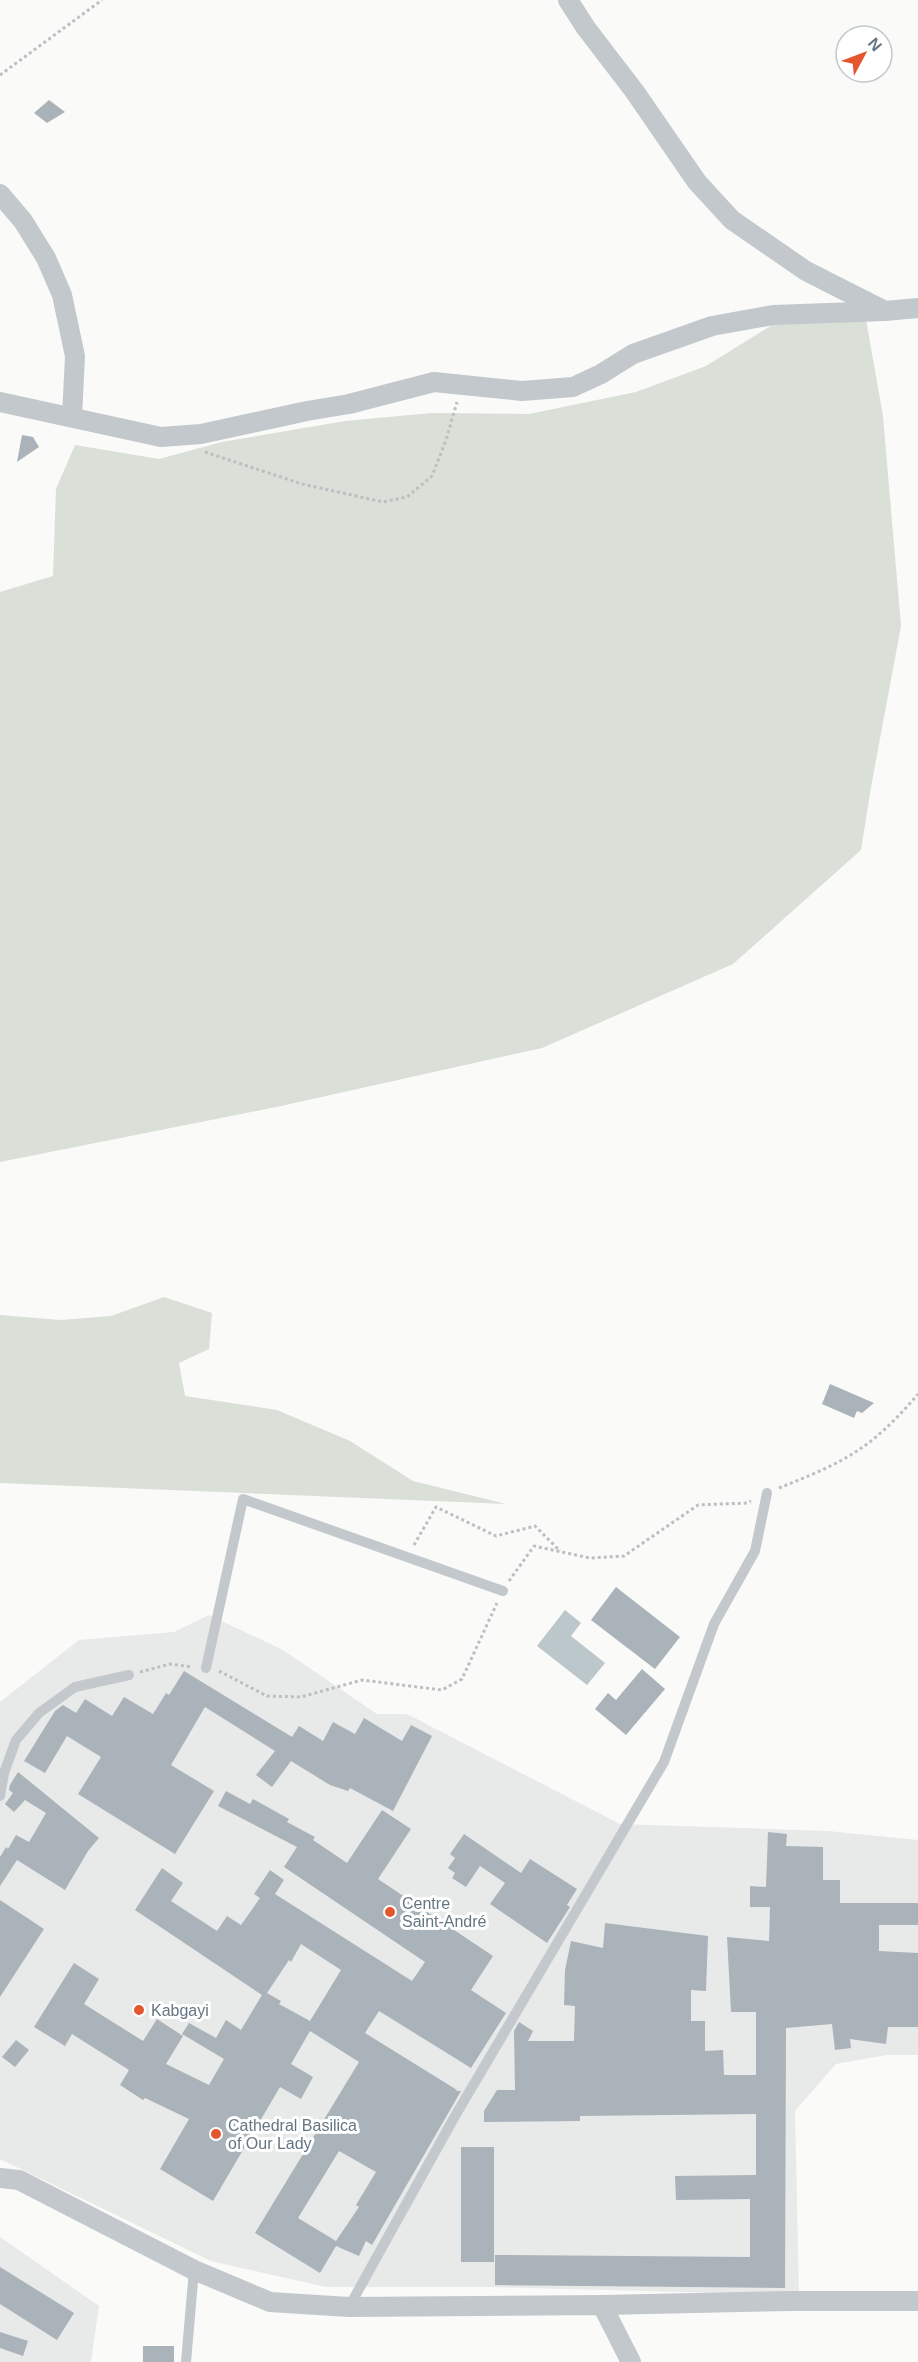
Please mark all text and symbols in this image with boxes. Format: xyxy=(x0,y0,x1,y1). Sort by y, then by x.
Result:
north arrow xyxy=(834,24,894,84)
text: N xyxy=(865,35,885,54)
place label: Centre Saint-André xyxy=(402,1895,487,1930)
marker: Centre Saint-André xyxy=(383,1905,397,1919)
place label: Kabgayi xyxy=(151,2002,209,2019)
marker: Kabgayi xyxy=(132,2003,146,2017)
place label: Cathedral Basilica of Our Lady xyxy=(228,2117,357,2152)
marker: Cathedral Basilica of Our Lady xyxy=(209,2127,223,2141)

